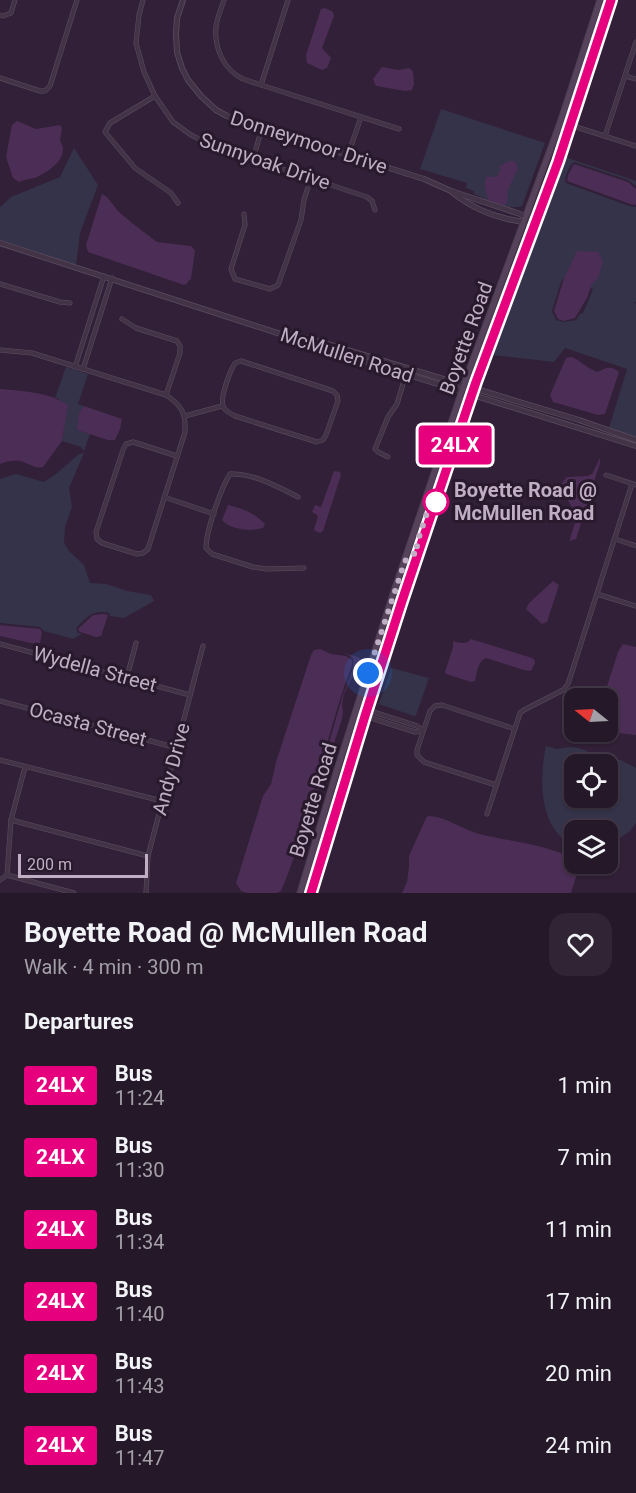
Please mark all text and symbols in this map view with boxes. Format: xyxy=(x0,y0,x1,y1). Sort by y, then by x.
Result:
street label: Donneymoor Drive xyxy=(227,105,391,179)
street label: Sunnyoak Drive xyxy=(197,127,333,195)
street label: Boyette Road xyxy=(435,278,497,398)
street label: McMullen Road xyxy=(277,322,417,388)
line badge: 24LX xyxy=(413,426,497,464)
text: 24LX xyxy=(431,433,479,457)
place label: Boyette Road @ McMullen Road xyxy=(454,478,597,525)
marker: Boyette Road @ McMullen Road xyxy=(423,489,449,515)
street label: Wydella Street xyxy=(30,641,160,697)
your location xyxy=(353,658,383,688)
north arrow xyxy=(564,688,618,742)
map controls xyxy=(564,688,618,874)
street label: Ocasta Street xyxy=(27,697,149,751)
street label: Andy Drive xyxy=(147,720,195,818)
street label: Boyette Road xyxy=(284,740,342,860)
button: locate xyxy=(564,754,618,808)
button: layers xyxy=(564,820,618,874)
scale bar xyxy=(18,851,148,878)
text: 200 m xyxy=(27,855,72,874)
button: heart xyxy=(549,913,612,976)
text: Boyette Road @ McMullen Road xyxy=(24,916,427,949)
text: Walk · 4 min · 300 m xyxy=(24,955,203,979)
text: Departures xyxy=(24,1009,134,1034)
text: Bus xyxy=(115,1061,152,1086)
text: 24LX xyxy=(36,1073,85,1097)
text: 1 min xyxy=(557,1073,612,1098)
text: 11:24 xyxy=(115,1086,165,1110)
text: Bus xyxy=(115,1133,152,1158)
text: 24LX xyxy=(36,1145,85,1169)
text: 7 min xyxy=(557,1145,612,1170)
text: 11:30 xyxy=(115,1158,165,1182)
text: Bus xyxy=(115,1205,152,1230)
text: 24LX xyxy=(36,1217,85,1241)
text: 11 min xyxy=(545,1217,612,1242)
text: 11:34 xyxy=(115,1230,165,1254)
text: Bus xyxy=(115,1277,152,1302)
text: 24LX xyxy=(36,1289,85,1313)
text: 17 min xyxy=(545,1289,612,1314)
text: 11:40 xyxy=(115,1302,165,1326)
text: Bus xyxy=(115,1349,152,1374)
text: 24LX xyxy=(36,1361,85,1385)
text: 20 min xyxy=(545,1361,612,1386)
text: 11:43 xyxy=(115,1374,165,1398)
text: Bus xyxy=(115,1421,152,1446)
text: 24LX xyxy=(36,1433,85,1457)
text: 24 min xyxy=(545,1433,612,1458)
text: 11:47 xyxy=(115,1446,165,1470)

